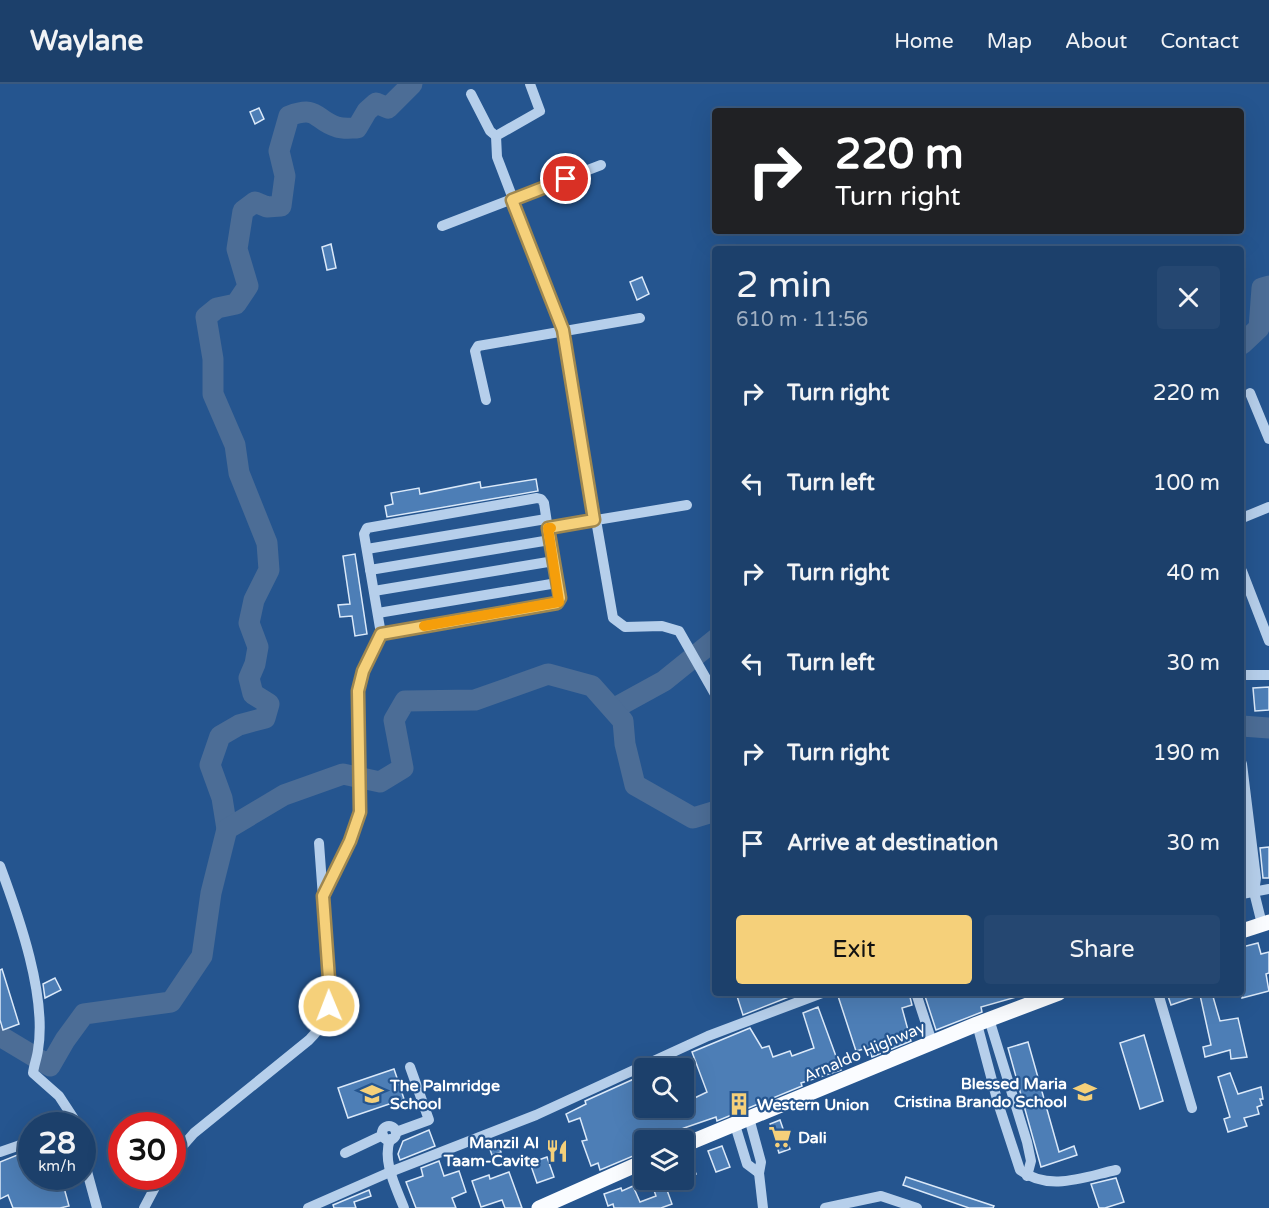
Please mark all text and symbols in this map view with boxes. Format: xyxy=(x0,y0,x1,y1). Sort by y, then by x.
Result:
text: Waylane xyxy=(30,24,143,58)
text: Home xyxy=(894,29,954,54)
text: Map xyxy=(987,29,1032,54)
text: About xyxy=(1065,29,1127,54)
text: Contact xyxy=(1160,29,1239,54)
text: 220 m xyxy=(835,129,964,180)
icon: right xyxy=(736,132,814,210)
pin xyxy=(540,153,591,204)
icon: arrive xyxy=(549,162,582,195)
text: Turn right xyxy=(835,180,961,213)
text: 2 min xyxy=(736,264,832,307)
button: close xyxy=(1157,266,1220,329)
text: 610 m · 11:56 xyxy=(736,308,868,332)
icon: right xyxy=(736,377,769,410)
text: Turn right xyxy=(787,380,889,406)
text: 220 m xyxy=(1153,380,1220,406)
icon: left xyxy=(736,467,769,500)
text: Turn left xyxy=(787,470,875,496)
text: 100 m xyxy=(1153,470,1220,496)
icon: right xyxy=(736,557,769,590)
text: Turn right xyxy=(787,560,889,586)
text: 40 m xyxy=(1166,560,1220,586)
icon: left xyxy=(736,647,769,680)
text: Turn left xyxy=(787,650,875,676)
text: 30 m xyxy=(1166,650,1220,676)
icon: right xyxy=(736,737,769,770)
text: Turn right xyxy=(787,740,889,766)
text: 190 m xyxy=(1153,740,1220,766)
icon: arrive xyxy=(736,827,769,860)
text: Arrive at destination xyxy=(787,830,998,856)
text: 30 m xyxy=(1166,830,1220,856)
button: Exit xyxy=(736,915,972,984)
button: Share xyxy=(984,915,1220,984)
position arrow xyxy=(297,974,361,1038)
street label: Arnaldo Highway xyxy=(801,1017,929,1087)
map controls xyxy=(634,1058,694,1190)
button: search xyxy=(634,1058,694,1118)
place label: Blessed Maria Cristina Brando School xyxy=(894,1074,1067,1112)
place label: The Palmridge School xyxy=(389,1076,500,1114)
school or university icon: Blessed Maria Cristina Brando School xyxy=(1072,1079,1098,1105)
school or university icon: The Palmridge School xyxy=(359,1081,385,1107)
building icon: Western Union xyxy=(726,1091,752,1117)
place label: Western Union xyxy=(757,1095,869,1115)
speed limit sign: 30 xyxy=(108,1112,186,1190)
supermarket icon: Dali xyxy=(767,1124,793,1150)
text: 28 xyxy=(38,1125,76,1162)
place label: Dali xyxy=(798,1128,827,1148)
button: layers xyxy=(634,1130,694,1190)
place label: Manzil Al Taam-Cavite xyxy=(443,1133,539,1171)
restaurant icon: Manzil Al Taam-Cavite xyxy=(544,1138,570,1164)
text: km/h xyxy=(38,1157,76,1175)

